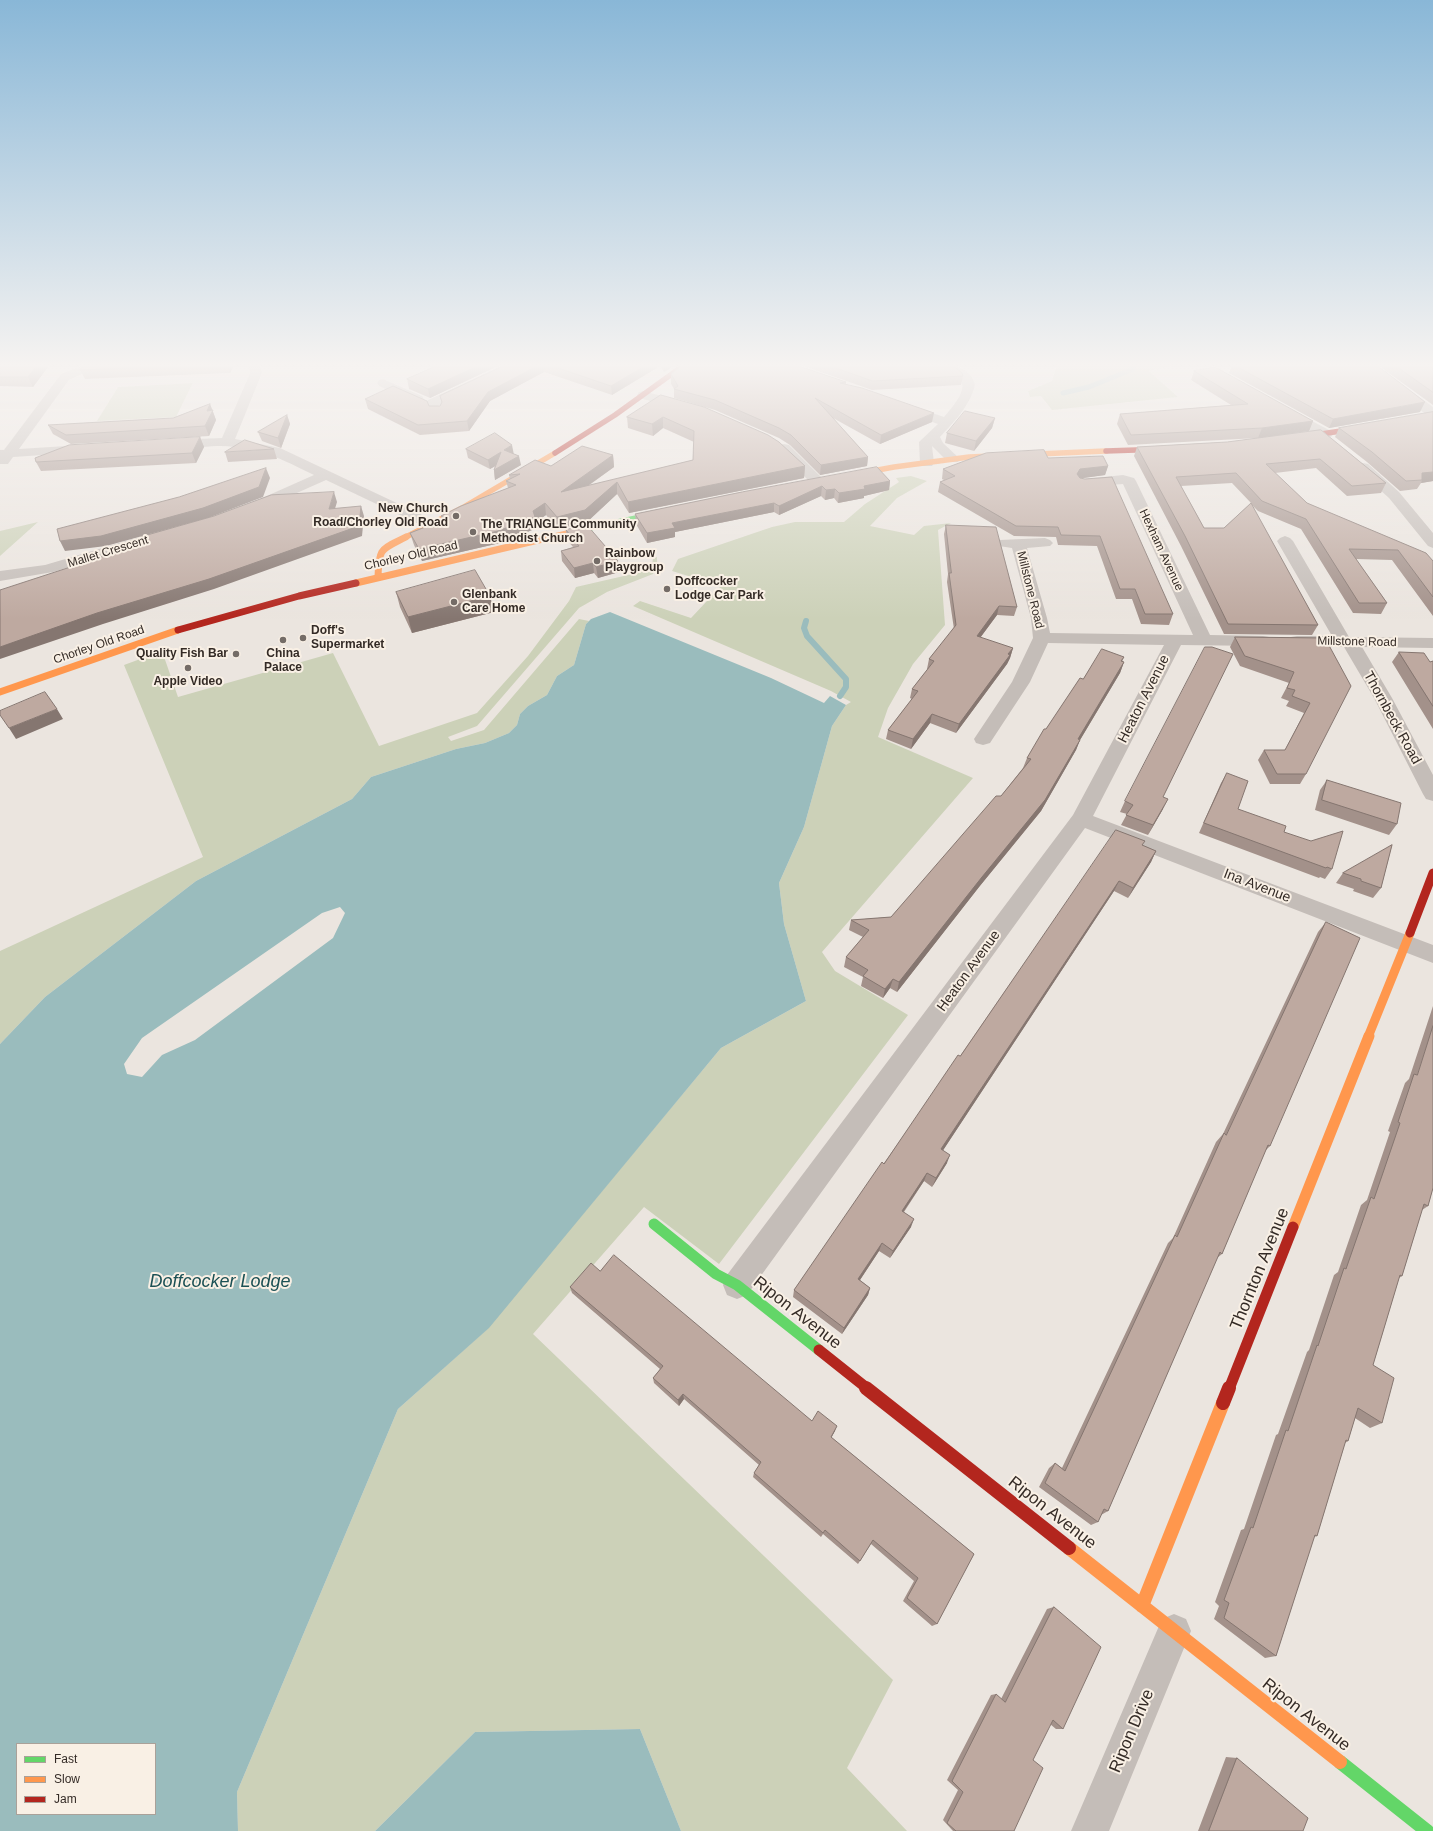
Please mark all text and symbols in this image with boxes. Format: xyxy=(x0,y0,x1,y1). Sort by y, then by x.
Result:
place label: New Church Road/Chorley Old Road xyxy=(313,502,448,530)
street label: Hexham Avenue xyxy=(1136,507,1186,593)
marker: New Church Road/Chorley Old Road xyxy=(451,511,461,521)
place label: The TRIANGLE Community Methodist Church xyxy=(481,518,636,546)
marker: The TRIANGLE Community Methodist Church xyxy=(468,527,478,537)
street label: Mallet Crescent xyxy=(66,533,150,571)
street label: Chorley Old Road xyxy=(363,538,459,574)
place label: Rainbow Playgroup xyxy=(605,547,664,575)
street label: Millstone Road xyxy=(1013,550,1047,630)
marker: Rainbow Playgroup xyxy=(592,556,602,566)
place label: Doffcocker Lodge Car Park xyxy=(675,575,764,603)
marker: Doffcocker Lodge Car Park xyxy=(662,584,672,594)
place label: Glenbank Care Home xyxy=(462,588,525,616)
marker: Glenbank Care Home xyxy=(449,597,459,607)
street label: Chorley Old Road xyxy=(52,623,146,667)
place label: Doff's Supermarket xyxy=(311,624,384,652)
marker: Doff's Supermarket xyxy=(298,633,308,643)
street label: Millstone Road xyxy=(1317,634,1397,650)
marker: China Palace xyxy=(278,635,288,645)
place label: Quality Fish Bar xyxy=(136,647,228,661)
place label: China Palace xyxy=(264,647,302,675)
marker: Quality Fish Bar xyxy=(231,649,241,659)
street label: Heaton Avenue xyxy=(1115,652,1173,746)
marker: Apple Video xyxy=(183,663,193,673)
street label: Thornbeck Road xyxy=(1360,669,1424,767)
place label: Apple Video xyxy=(153,675,223,689)
street label: Ina Avenue xyxy=(1221,866,1293,906)
street label: Heaton Avenue xyxy=(934,927,1004,1015)
street label: Thornton Avenue xyxy=(1226,1205,1294,1333)
water label: Doffcocker Lodge xyxy=(149,1271,291,1293)
street label: Ripon Avenue xyxy=(749,1272,845,1354)
street label: Ripon Avenue xyxy=(1004,1472,1100,1554)
street label: Ripon Avenue xyxy=(1258,1674,1354,1756)
street label: Ripon Drive xyxy=(1105,1686,1159,1776)
legend xyxy=(16,1743,156,1815)
text: Fast xyxy=(54,1752,77,1766)
text: Slow xyxy=(54,1772,80,1786)
text: Jam xyxy=(54,1792,77,1806)

